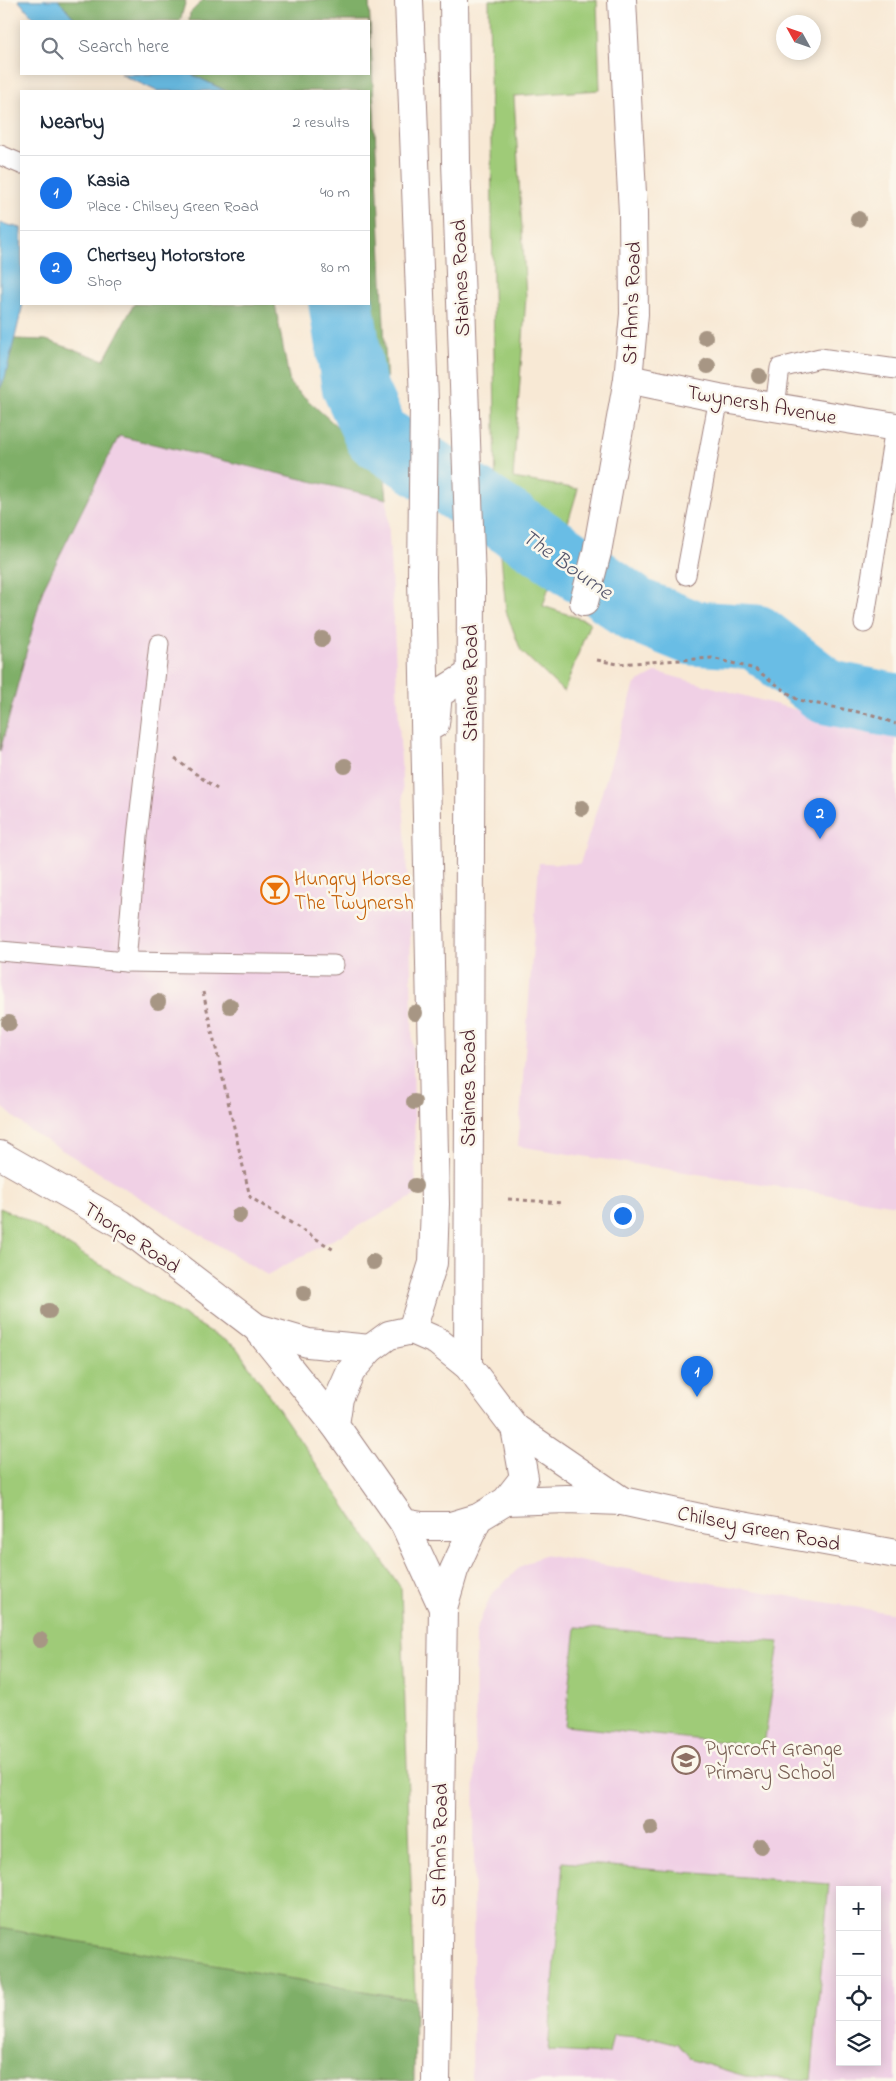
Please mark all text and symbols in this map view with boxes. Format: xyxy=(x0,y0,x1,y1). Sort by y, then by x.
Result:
north arrow xyxy=(776,15,821,60)
search box xyxy=(20,20,370,75)
icon: search xyxy=(38,34,66,62)
text: Search here xyxy=(78,34,169,61)
text: Nearby xyxy=(40,108,104,138)
text: 2 results xyxy=(292,111,350,135)
text: Kasia xyxy=(87,168,130,195)
text: 1 xyxy=(53,181,59,205)
text: 40 m xyxy=(320,181,350,205)
text: Place · Chilsey Green Road xyxy=(87,195,259,219)
street label: Staines Road xyxy=(445,219,479,337)
street label: St Ann's Road xyxy=(616,241,650,365)
text: Chertsey Motorstore xyxy=(87,243,245,270)
text: 2 xyxy=(52,256,60,280)
text: 80 m xyxy=(321,256,350,280)
text: Shop xyxy=(87,270,122,294)
street label: Twynersh Avenue xyxy=(684,378,839,436)
water label: The Bourne xyxy=(514,522,619,609)
street label: Staines Road xyxy=(457,624,487,742)
pin: 2 xyxy=(804,798,836,839)
place label: Hungry Horse The Twynersh xyxy=(294,865,414,921)
bar icon: Hungry Horse The Twynersh xyxy=(260,875,290,905)
street label: Staines Road xyxy=(455,1029,485,1147)
street label: Thorpe Road xyxy=(76,1195,186,1282)
your location xyxy=(610,1203,636,1229)
pin: 1 xyxy=(681,1356,713,1397)
street label: Chilsey Green Road xyxy=(674,1499,843,1562)
place label: Pyrcroft Grange Primary School xyxy=(705,1735,843,1791)
school or university icon: Pyrcroft Grange Primary School xyxy=(671,1745,701,1775)
street label: St Ann's Road xyxy=(425,1783,457,1907)
map controls xyxy=(836,1886,881,2066)
button: + xyxy=(836,1886,881,1931)
button: − xyxy=(836,1931,881,1976)
button: locate xyxy=(836,1976,881,2021)
button: layers xyxy=(836,2021,881,2066)

